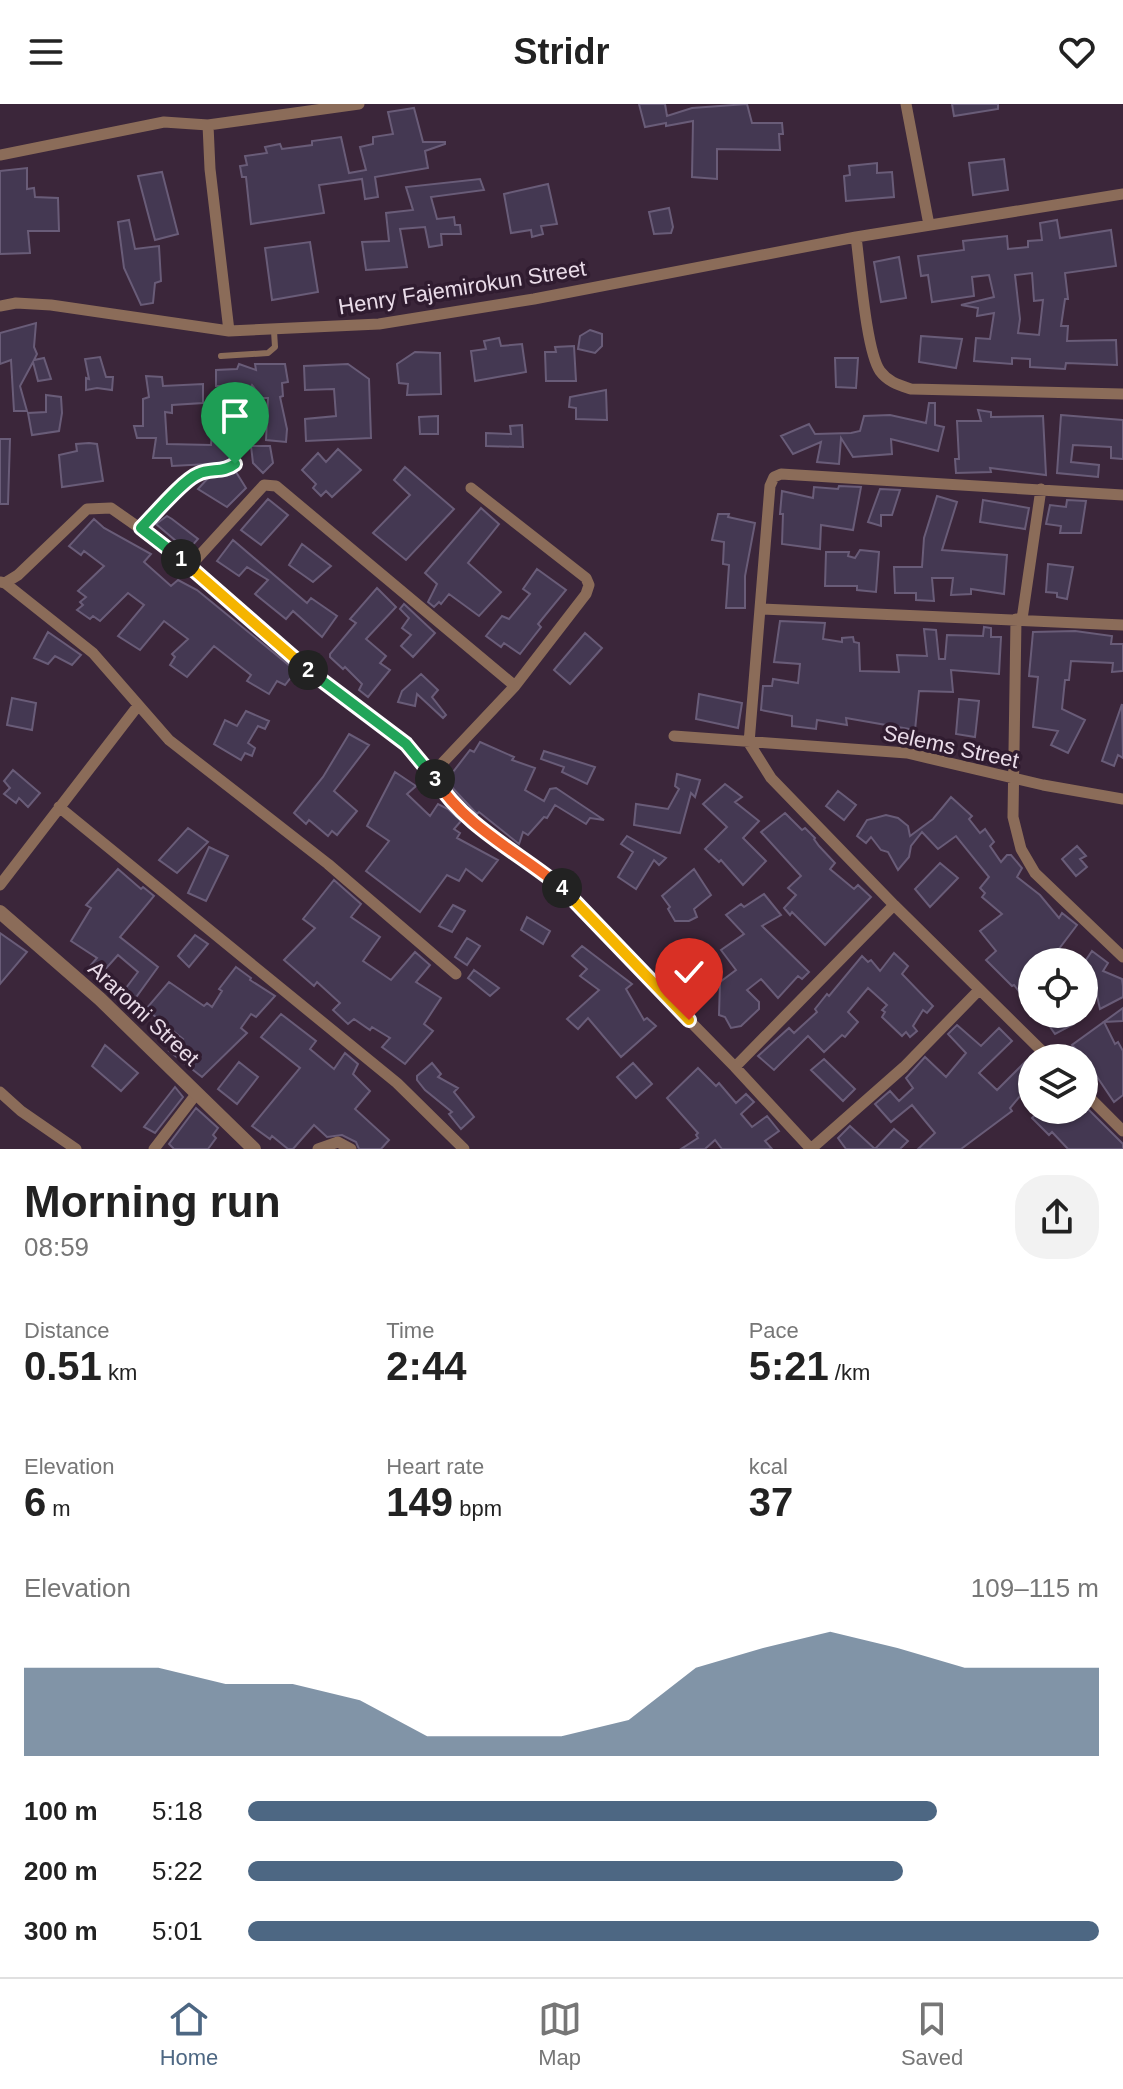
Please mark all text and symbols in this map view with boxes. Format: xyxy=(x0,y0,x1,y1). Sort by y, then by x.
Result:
icon: menu xyxy=(24,30,68,74)
icon: heart xyxy=(1055,30,1099,74)
text: Stridr xyxy=(513,31,610,72)
street label: Henry Fajemirokun Street xyxy=(336,256,588,319)
pin xyxy=(201,382,269,464)
icon: arrive xyxy=(213,394,257,438)
pin: 1 xyxy=(161,539,201,579)
text: 1 xyxy=(175,546,187,571)
pin: 2 xyxy=(288,650,328,690)
text: 2 xyxy=(302,657,314,682)
street label: Selems Street xyxy=(881,720,1021,773)
pin: 3 xyxy=(415,759,455,799)
text: 3 xyxy=(429,766,441,791)
pin: 4 xyxy=(542,868,582,908)
text: 4 xyxy=(556,875,568,900)
pin xyxy=(655,938,723,1020)
map controls xyxy=(1018,948,1098,1124)
button: locate xyxy=(1018,948,1098,1028)
icon: check xyxy=(667,950,711,994)
street label: Araromi Street xyxy=(83,956,204,1071)
button: layers xyxy=(1018,1044,1098,1124)
button: share xyxy=(1015,1175,1099,1259)
text: Morning run xyxy=(24,1177,281,1226)
text: 08:59 xyxy=(24,1232,89,1262)
text: Distance xyxy=(24,1318,110,1343)
text: Time xyxy=(386,1318,434,1343)
text: Pace xyxy=(749,1318,799,1343)
text: 0.51 xyxy=(24,1344,102,1388)
text: 2:44 xyxy=(386,1344,466,1388)
text: 5:21 xyxy=(749,1344,829,1388)
text: km xyxy=(102,1360,137,1385)
text: /km xyxy=(829,1360,870,1385)
text: Elevation xyxy=(24,1454,115,1479)
text: Heart rate xyxy=(386,1454,484,1479)
text: kcal xyxy=(749,1454,788,1479)
text: 6 xyxy=(24,1480,46,1524)
text: 149 xyxy=(386,1480,453,1524)
text: 37 xyxy=(749,1480,793,1524)
text: m xyxy=(46,1496,71,1521)
text: bpm xyxy=(453,1496,502,1521)
text: Elevation xyxy=(24,1573,131,1603)
text: 109–115 m xyxy=(971,1573,1099,1603)
text: 100 m xyxy=(24,1796,98,1826)
text: 5:18 xyxy=(152,1796,203,1826)
text: 200 m xyxy=(24,1856,98,1886)
text: 5:22 xyxy=(152,1856,203,1886)
text: 300 m xyxy=(24,1916,98,1946)
text: 5:01 xyxy=(152,1916,203,1946)
tab: Home xyxy=(160,1997,218,2071)
tab: Map xyxy=(538,1997,582,2071)
tab: Saved xyxy=(901,1997,963,2071)

